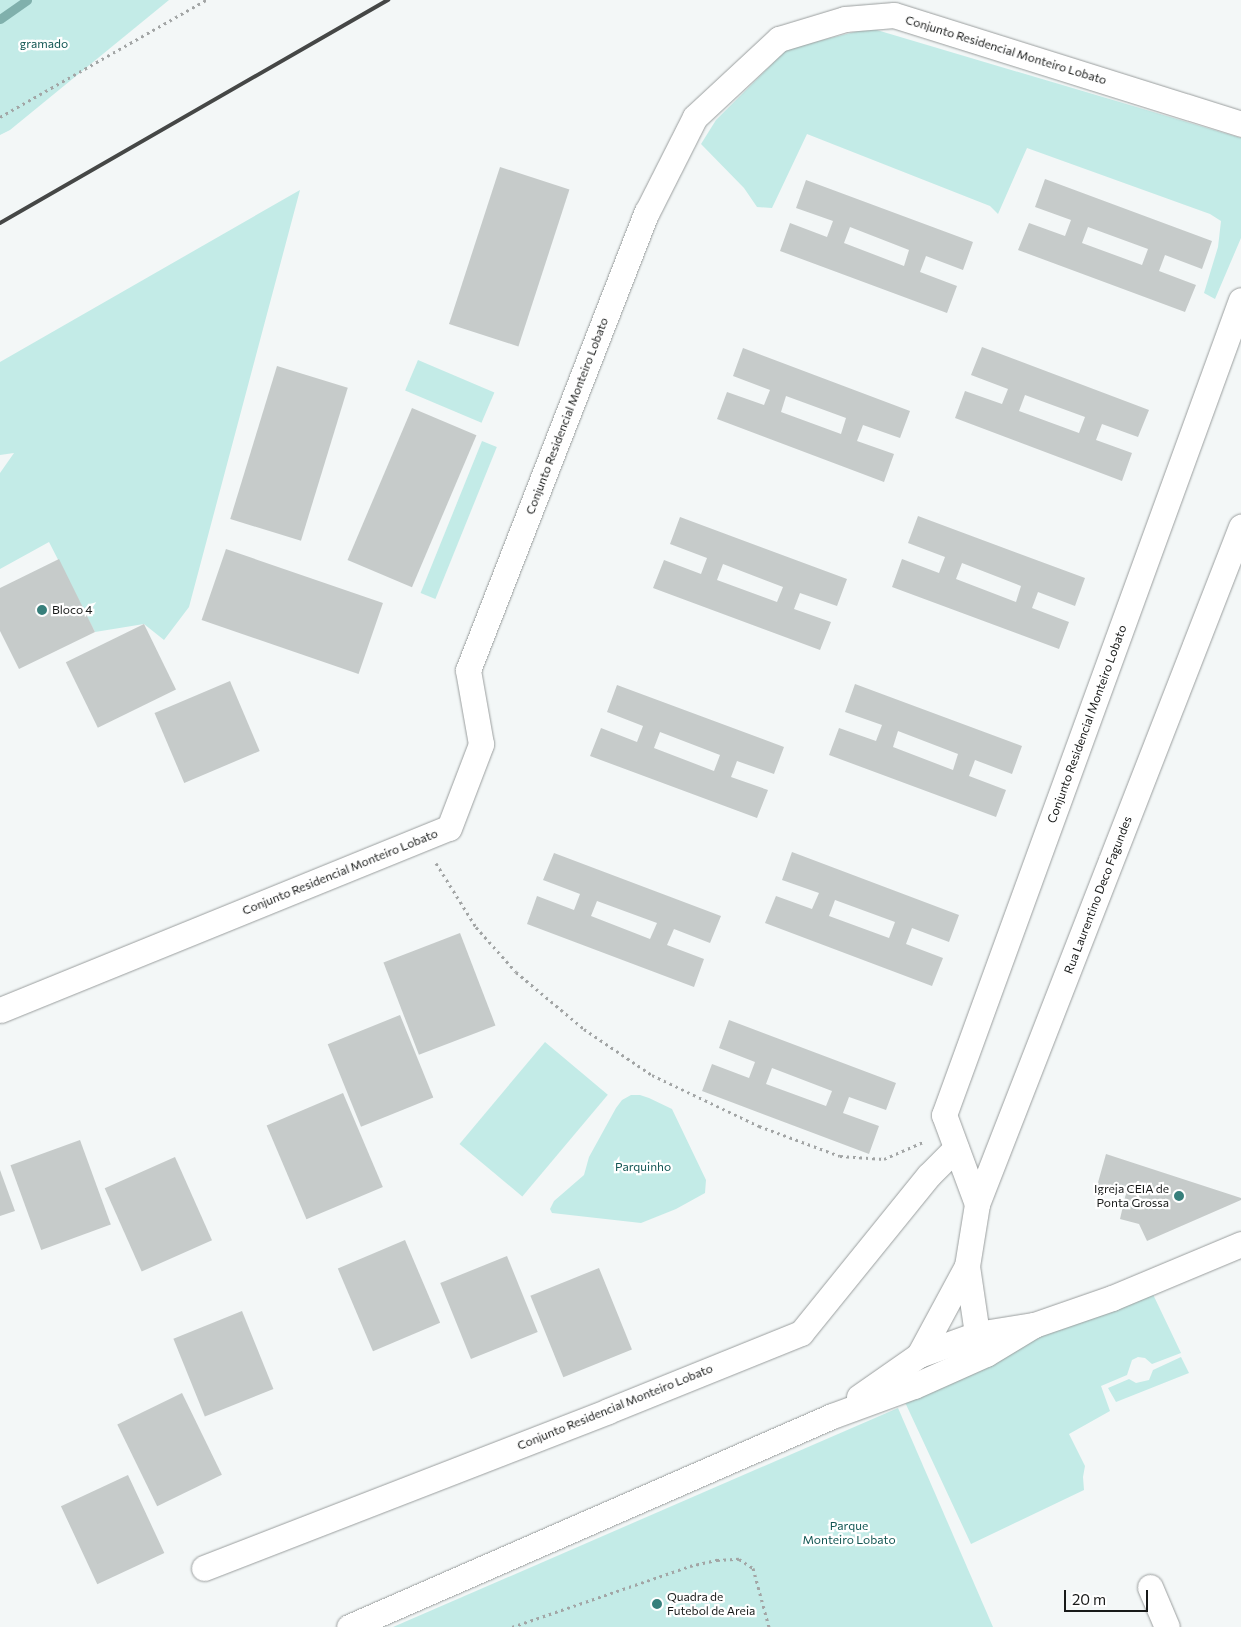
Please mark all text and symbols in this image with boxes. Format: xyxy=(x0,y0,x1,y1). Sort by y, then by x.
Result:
street label: Conjunto Residencial Monteiro Lobato xyxy=(904,12,1108,88)
park label: gramado xyxy=(20,37,68,51)
street label: Conjunto Residencial Monteiro Lobato xyxy=(523,316,611,516)
place label: Bloco 4 xyxy=(52,603,93,617)
marker: Bloco 4 xyxy=(36,604,48,616)
street label: Conjunto Residencial Monteiro Lobato xyxy=(1044,623,1130,825)
street label: Rua Laurentino Deco Fagundes xyxy=(1061,814,1135,976)
street label: Conjunto Residencial Monteiro Lobato xyxy=(240,826,440,918)
park label: Parquinho xyxy=(615,1160,671,1174)
place label: Igreja CEIA de Ponta Grossa xyxy=(1094,1182,1169,1210)
marker: Igreja CEIA de Ponta Grossa xyxy=(1173,1190,1185,1202)
street label: Conjunto Residencial Monteiro Lobato xyxy=(515,1361,715,1453)
park label: Parque Monteiro Lobato xyxy=(802,1519,896,1547)
scale bar xyxy=(1066,1580,1150,1612)
place label: Quadra de Futebol de Areia xyxy=(667,1590,755,1618)
text: 20 m xyxy=(1072,1590,1106,1608)
marker: Quadra de Futebol de Areia xyxy=(651,1598,663,1610)

